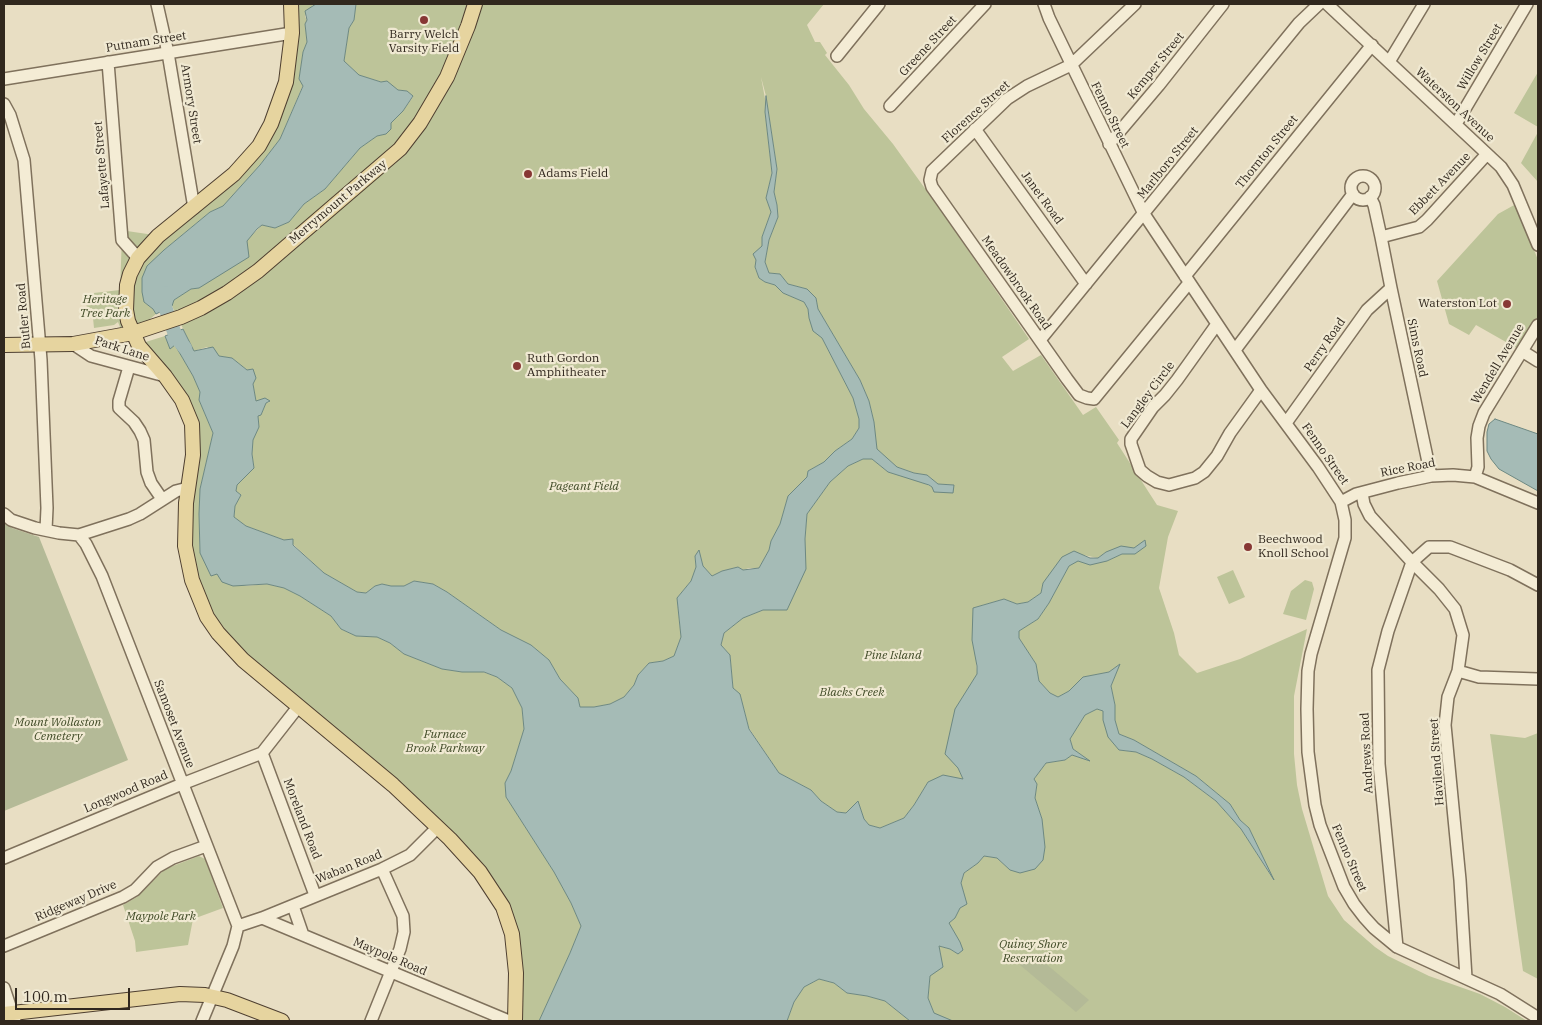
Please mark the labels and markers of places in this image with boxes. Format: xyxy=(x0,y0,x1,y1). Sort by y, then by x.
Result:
marker: Barry Welch Varsity Field xyxy=(418,14,430,26)
place label: Barry Welch Varsity Field xyxy=(389,28,459,56)
place label: Adams Field xyxy=(538,167,608,181)
marker: Adams Field xyxy=(522,168,534,180)
place label: Waterston Lot xyxy=(1418,297,1497,311)
marker: Waterston Lot xyxy=(1501,298,1513,310)
place label: Ruth Gordon Amphitheater xyxy=(527,352,606,380)
marker: Ruth Gordon Amphitheater xyxy=(511,360,523,372)
place label: Beechwood Knoll School xyxy=(1258,533,1329,561)
marker: Beechwood Knoll School xyxy=(1242,541,1254,553)

